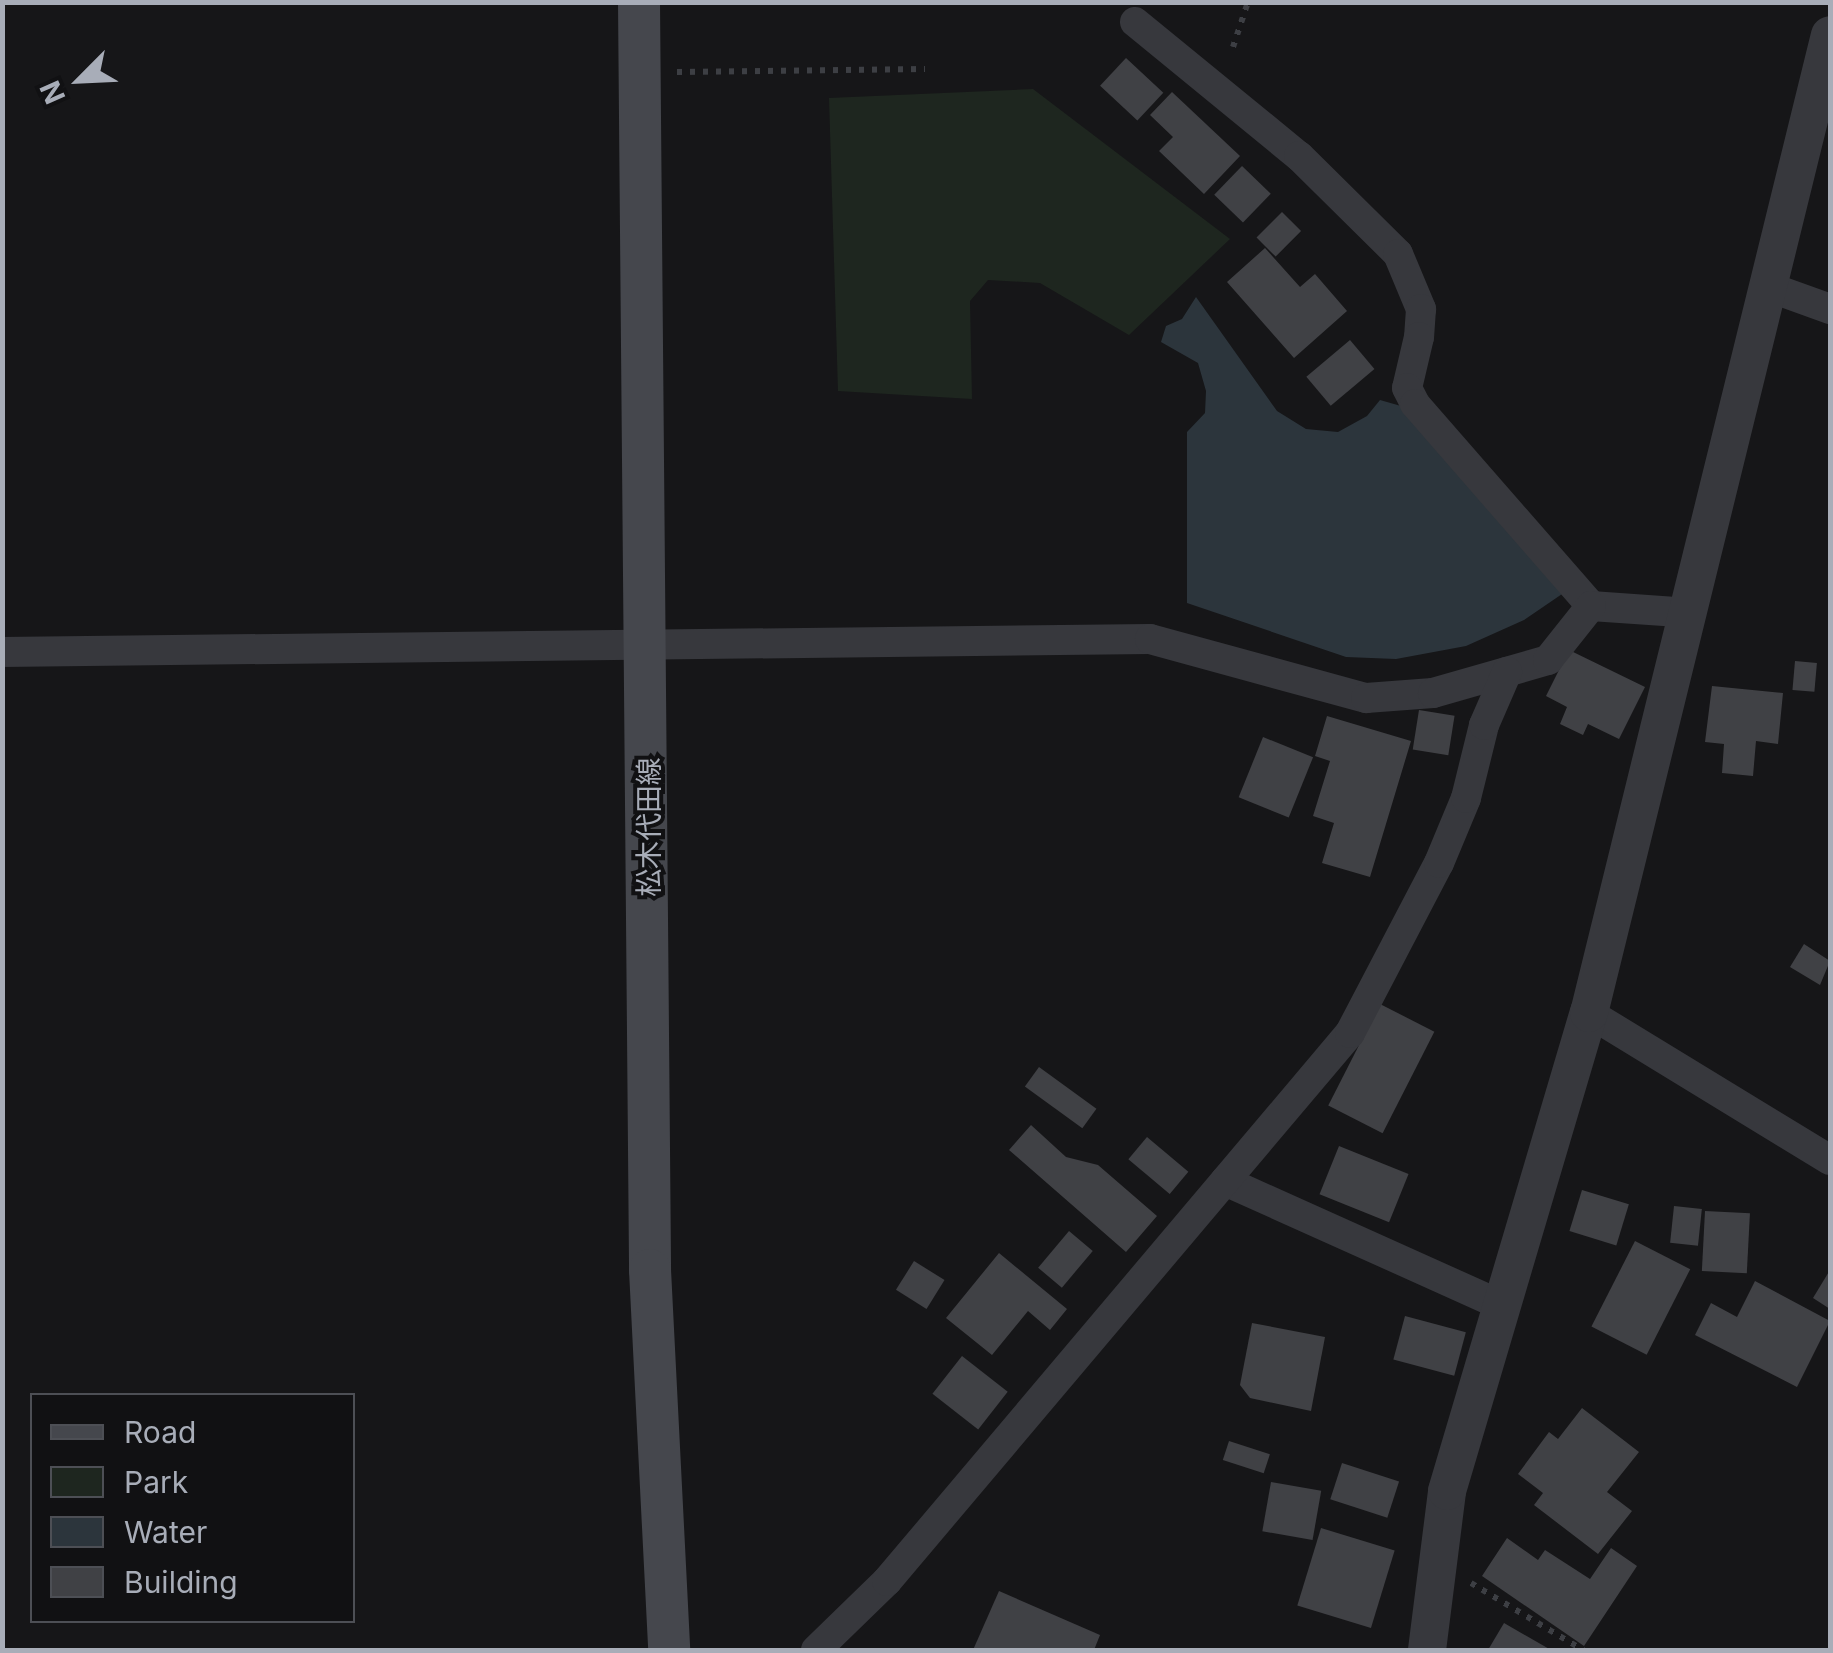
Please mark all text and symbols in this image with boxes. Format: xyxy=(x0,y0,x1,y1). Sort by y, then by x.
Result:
north arrow xyxy=(30,30,130,130)
text: N xyxy=(33,76,72,109)
street label: 松木代田線 xyxy=(632,757,666,897)
legend xyxy=(30,1393,355,1623)
text: Road xyxy=(124,1414,196,1450)
text: Park xyxy=(124,1464,188,1500)
text: Water xyxy=(124,1514,207,1550)
text: Building xyxy=(124,1564,238,1600)

